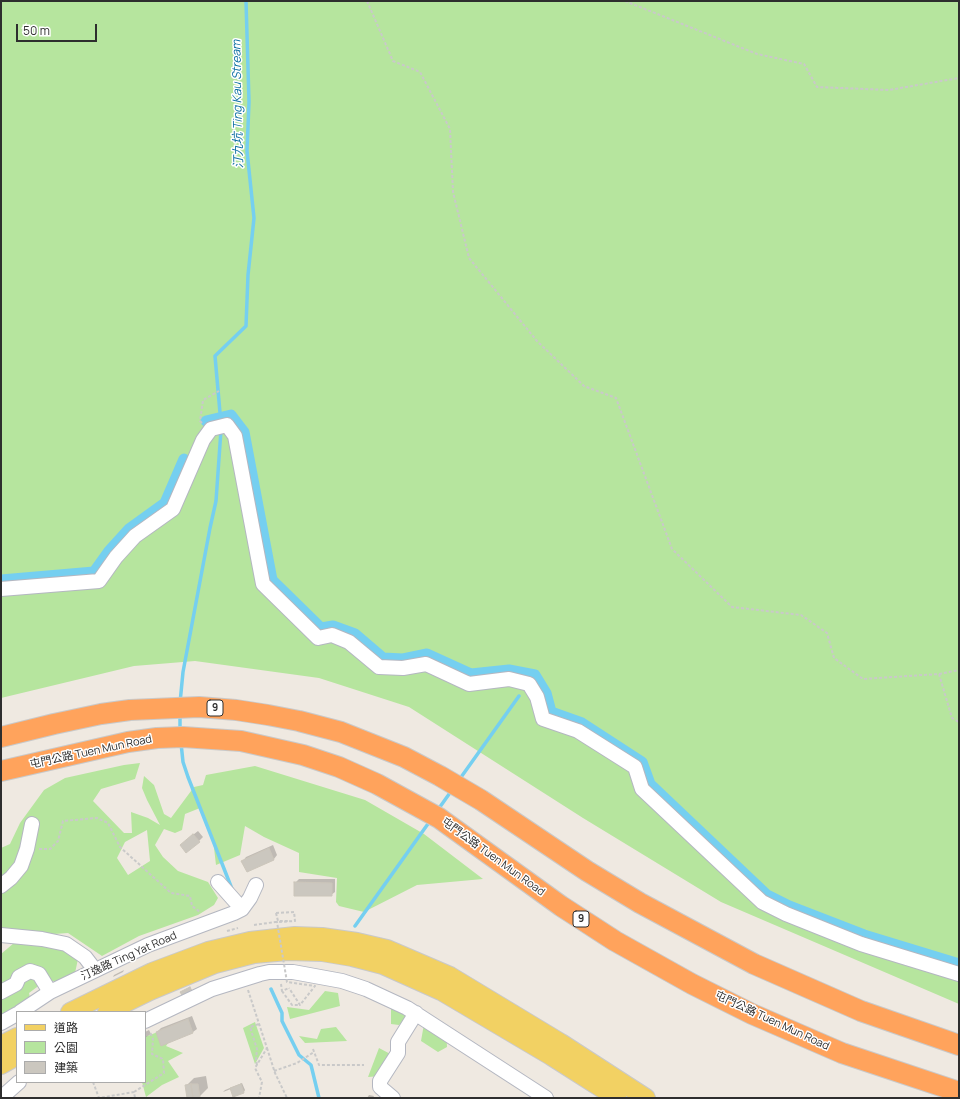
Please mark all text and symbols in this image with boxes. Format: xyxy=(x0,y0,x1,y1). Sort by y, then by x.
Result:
scale bar xyxy=(18,16,99,42)
text: 50 m xyxy=(23,22,50,39)
water label: 汀九坑 Ting Kau Stream xyxy=(230,40,246,168)
road number: 9 xyxy=(207,700,223,716)
street label: 屯門公路 Tuen Mun Road xyxy=(29,733,153,771)
street label: 屯門公路 Tuen Mun Road xyxy=(439,815,547,899)
road number: 9 xyxy=(573,911,589,927)
street label: 汀逸路 Ting Yat Road xyxy=(79,929,179,983)
street label: 屯門公路 Tuen Mun Road xyxy=(713,989,831,1053)
legend xyxy=(16,1011,146,1083)
text: 道路 xyxy=(54,1019,78,1036)
text: 公園 xyxy=(54,1039,78,1056)
text: 建築 xyxy=(54,1059,78,1076)

